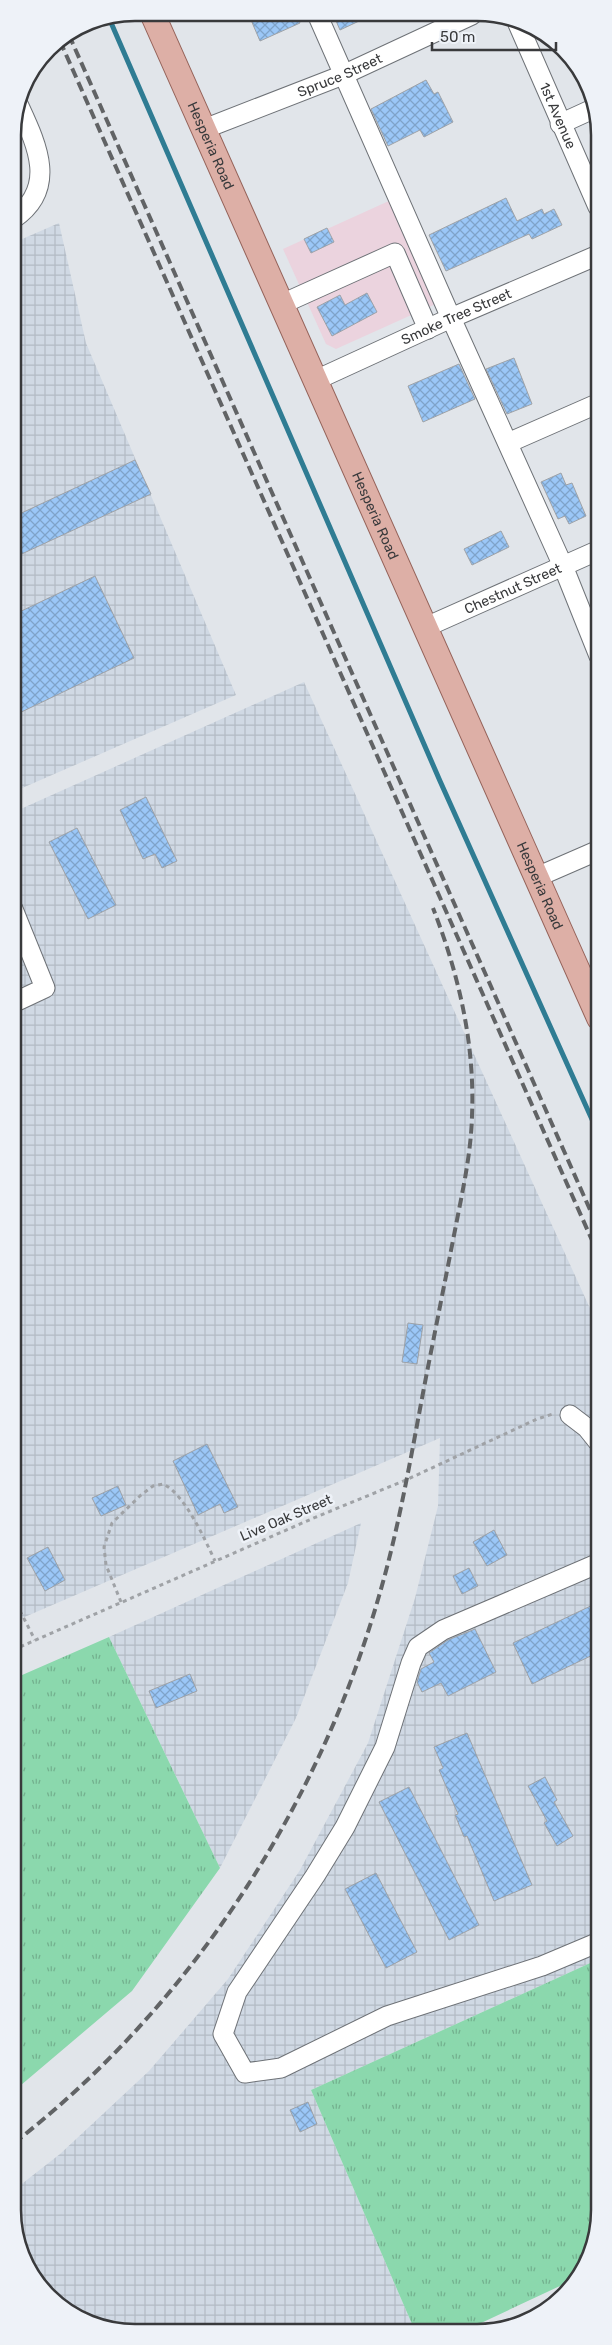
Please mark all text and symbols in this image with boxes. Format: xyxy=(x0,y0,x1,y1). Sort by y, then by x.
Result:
scale bar xyxy=(432,20,556,52)
text: 50 m xyxy=(440,28,475,46)
street label: Spruce Street xyxy=(295,49,385,100)
street label: 1st Avenue xyxy=(536,80,580,152)
street label: Hesperia Road xyxy=(184,99,238,192)
street label: Smoke Tree Street xyxy=(398,284,514,348)
street label: Hesperia Road xyxy=(349,469,402,562)
street label: Chestnut Street xyxy=(462,559,565,617)
street label: Hesperia Road xyxy=(513,839,567,932)
street label: Live Oak Street xyxy=(237,1491,335,1545)

